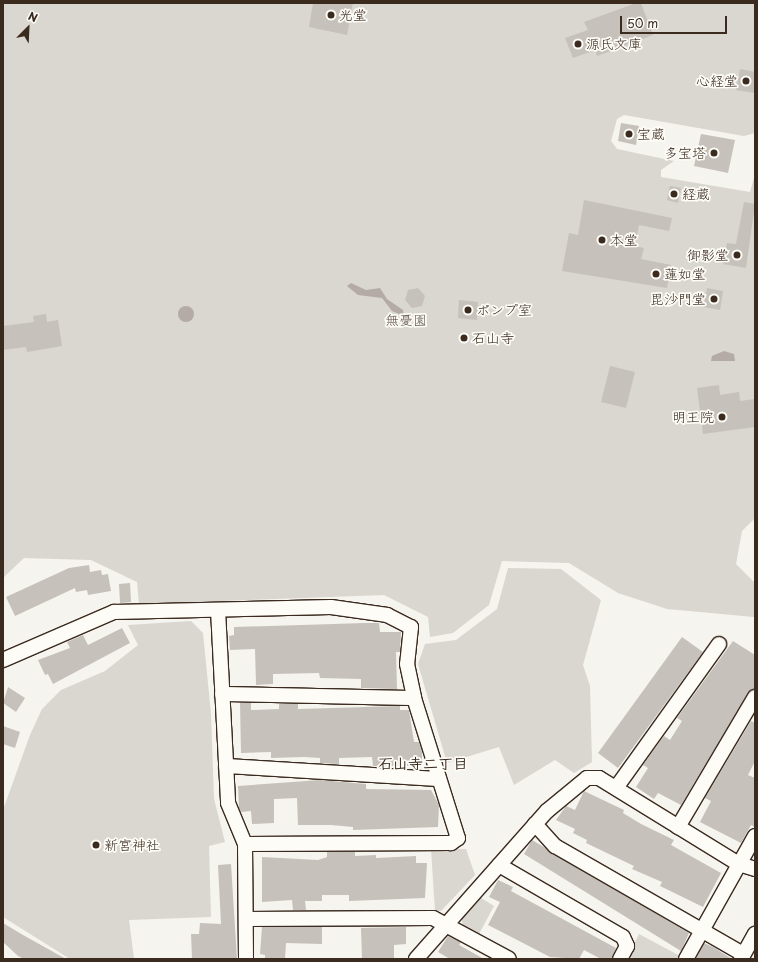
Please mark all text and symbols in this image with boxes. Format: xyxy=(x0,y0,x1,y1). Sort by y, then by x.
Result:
text: N xyxy=(26,7,41,26)
place label: 光堂 xyxy=(339,7,367,23)
north arrow xyxy=(8,8,48,48)
scale bar xyxy=(622,8,729,34)
marker: 光堂 xyxy=(326,10,336,20)
text: 50 m xyxy=(627,14,658,32)
place label: 源氏文庫 xyxy=(586,36,642,52)
marker: 源氏文庫 xyxy=(573,39,583,49)
place label: 心経堂 xyxy=(696,73,738,89)
marker: 心経堂 xyxy=(741,76,751,86)
place label: 宝蔵 xyxy=(637,126,665,142)
marker: 宝蔵 xyxy=(624,129,634,139)
place label: 多宝塔 xyxy=(664,145,706,161)
marker: 多宝塔 xyxy=(709,148,719,158)
place label: 経蔵 xyxy=(682,186,710,202)
marker: 経蔵 xyxy=(669,189,679,199)
place label: 本堂 xyxy=(610,232,638,248)
marker: 本堂 xyxy=(597,235,607,245)
place label: 御影堂 xyxy=(687,247,729,263)
marker: 御影堂 xyxy=(732,250,742,260)
place label: 蓮如堂 xyxy=(664,266,706,282)
marker: 蓮如堂 xyxy=(651,269,661,279)
place label: 毘沙門堂 xyxy=(650,291,706,307)
marker: 毘沙門堂 xyxy=(709,294,719,304)
place label: ポンプ室 xyxy=(476,302,532,318)
marker: ポンプ室 xyxy=(463,305,473,315)
park label: 無憂園 xyxy=(385,312,427,328)
place label: 石山寺 xyxy=(472,330,514,346)
marker: 石山寺 xyxy=(459,333,469,343)
place label: 明王院 xyxy=(672,409,714,425)
marker: 明王院 xyxy=(717,412,727,422)
district label: 石山寺二丁目 xyxy=(378,754,468,772)
place label: 新宮神社 xyxy=(104,837,160,853)
marker: 新宮神社 xyxy=(91,840,101,850)

